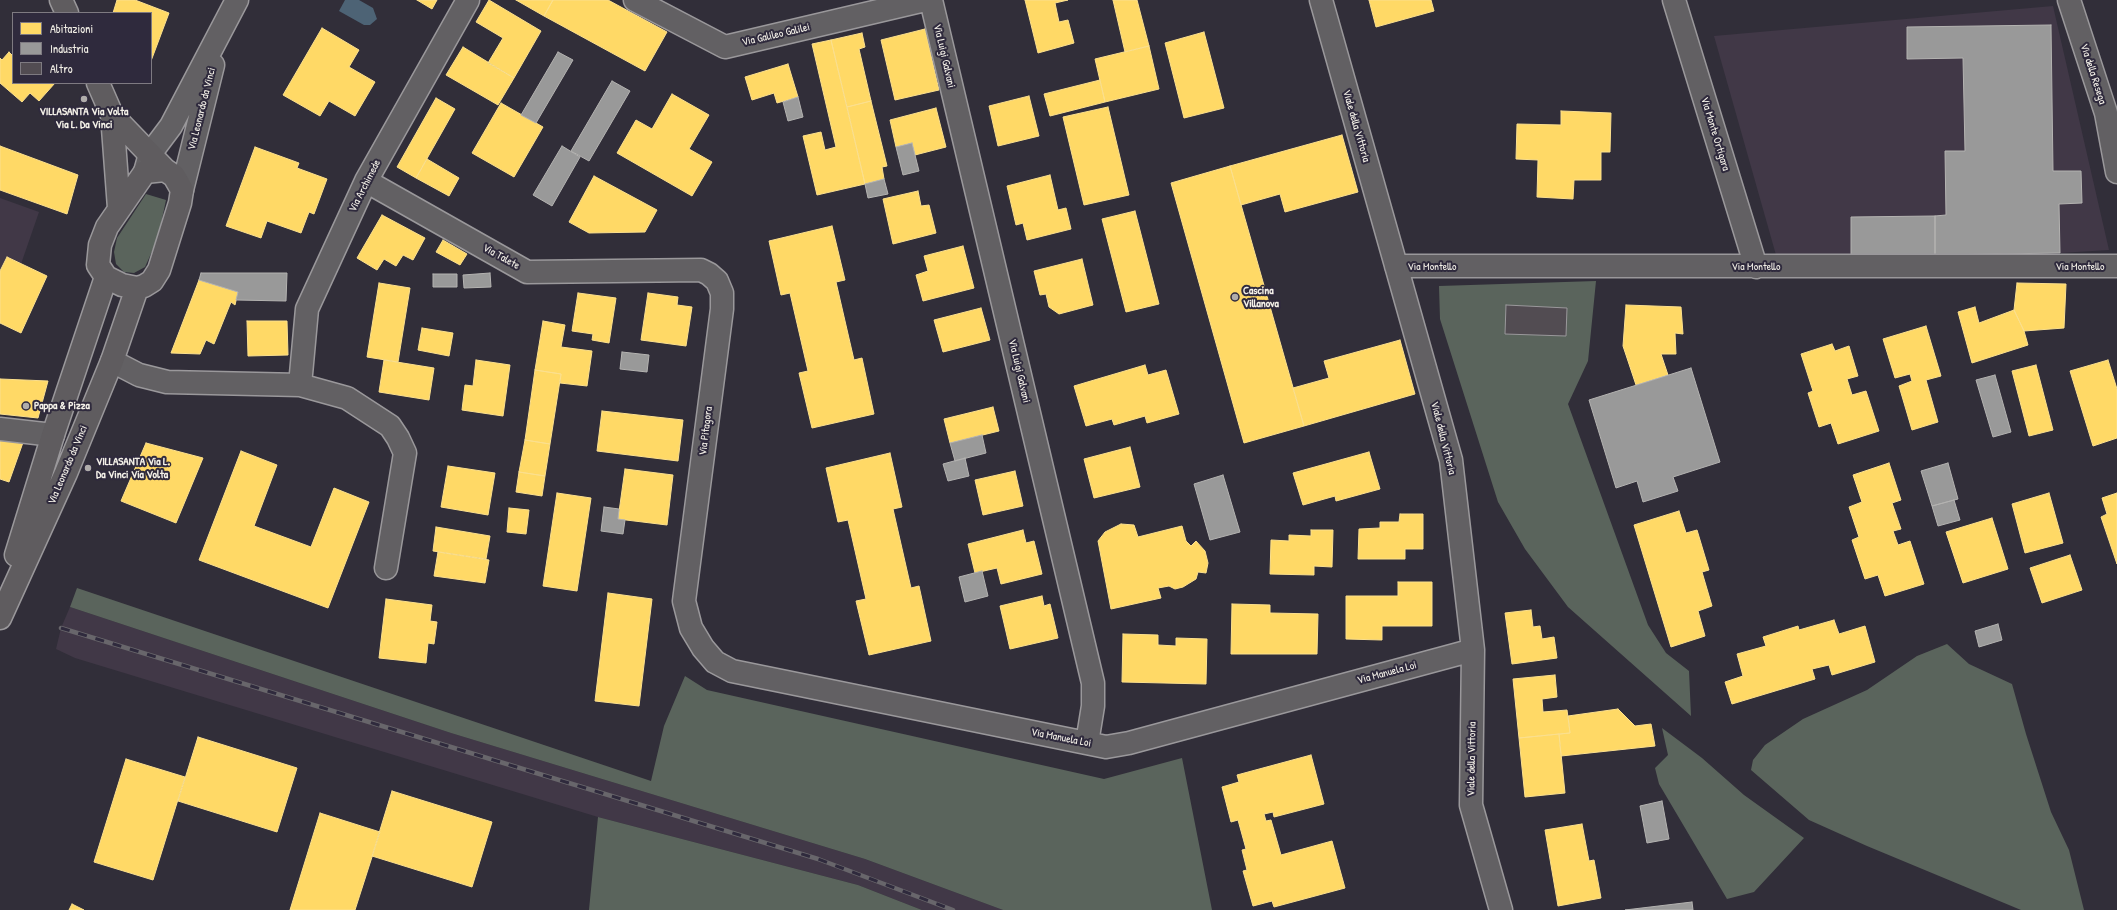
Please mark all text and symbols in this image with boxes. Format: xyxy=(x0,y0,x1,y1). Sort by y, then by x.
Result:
legend xyxy=(12,12,152,84)
text: Abitazioni xyxy=(50,20,93,37)
street label: Via Galileo Galilei xyxy=(741,21,811,49)
street label: Via Luigi Galvani xyxy=(930,23,958,89)
text: Industria xyxy=(50,40,88,57)
street label: Via della Resega xyxy=(2077,42,2109,106)
text: Altro xyxy=(50,60,73,77)
street label: Via Leonardo da Vinci xyxy=(185,66,219,152)
street label: Viale della Vittoria xyxy=(1339,88,1373,164)
marker: VILLASANTA Via Volta Via L. Da Vinci xyxy=(79,94,89,104)
street label: Via Monte Ortigara xyxy=(1698,95,1732,173)
place label: VILLASANTA Via Volta Via L. Da Vinci xyxy=(40,105,128,131)
street label: Via Archimede xyxy=(346,158,384,214)
street label: Via Talete xyxy=(480,241,522,273)
street label: Via Montello xyxy=(1408,260,1456,274)
street label: Via Montello xyxy=(1732,260,1780,274)
street label: Via Montello xyxy=(2056,260,2104,274)
place label: Cascina Villanova xyxy=(1243,284,1279,310)
marker: Cascina Villanova xyxy=(1230,292,1240,302)
street label: Via Luigi Galvani xyxy=(1005,338,1033,404)
place label: Pappa & Pizza xyxy=(34,399,90,413)
street label: Viale della Vittoria xyxy=(1428,400,1458,476)
marker: Pappa & Pizza xyxy=(21,401,31,411)
street label: Via Pitagora xyxy=(696,406,716,456)
street label: Via Leonardo da Vinci xyxy=(45,423,91,507)
place label: VILLASANTA Via L. Da Vinci Via Volta xyxy=(96,455,170,481)
marker: VILLASANTA Via L. Da Vinci Via Volta xyxy=(83,463,93,473)
street label: Via Manuela Loi xyxy=(1356,659,1418,687)
street label: Viale della Vittoria xyxy=(1465,722,1479,796)
street label: Via Manuela Loi xyxy=(1030,726,1092,750)

